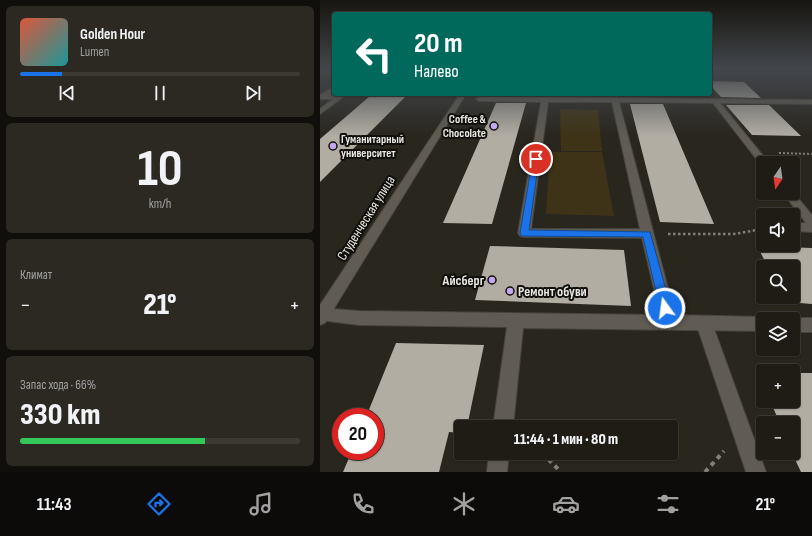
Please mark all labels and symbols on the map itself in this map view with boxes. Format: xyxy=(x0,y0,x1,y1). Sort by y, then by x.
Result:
place label: Coffee & Chocolate xyxy=(443,112,487,141)
marker: Coffee & Chocolate xyxy=(489,121,499,131)
place label: Гуманитарный университет xyxy=(341,132,404,161)
marker: Гуманитарный университет xyxy=(328,141,338,151)
pin xyxy=(519,142,553,176)
north arrow xyxy=(756,156,800,200)
street label: Студенческая улица xyxy=(333,173,399,263)
place label: Айсберг xyxy=(442,272,485,289)
marker: Айсберг xyxy=(487,275,497,285)
place label: Ремонт обуви xyxy=(518,283,587,300)
marker: Ремонт обуви xyxy=(505,286,515,296)
position arrow xyxy=(644,287,686,329)
speed limit sign: 20 xyxy=(332,408,384,460)

